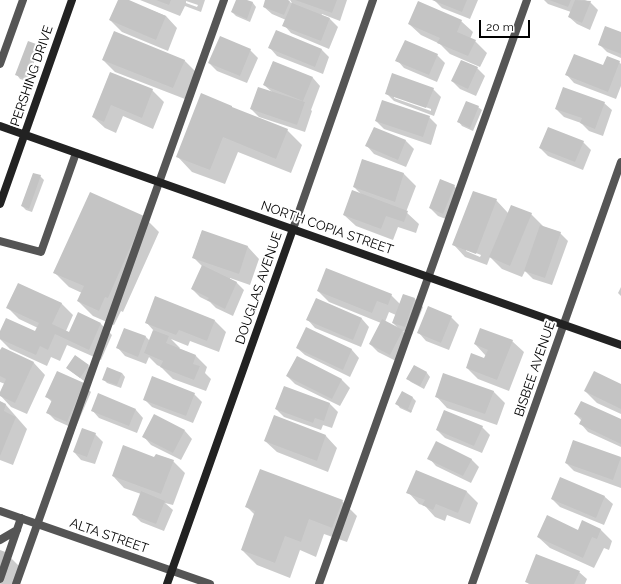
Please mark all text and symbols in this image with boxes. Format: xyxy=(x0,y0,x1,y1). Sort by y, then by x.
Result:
scale bar xyxy=(481,12,532,38)
text: 20 m xyxy=(486,20,514,34)
street label: PERSHING DRIVE xyxy=(7,24,57,128)
street label: NORTH COPIA STREET xyxy=(259,198,395,258)
street label: DOUGLAS AVENUE xyxy=(232,230,286,346)
street label: BISBEE AVENUE xyxy=(511,319,559,419)
street label: ALTA STREET xyxy=(68,515,150,557)

